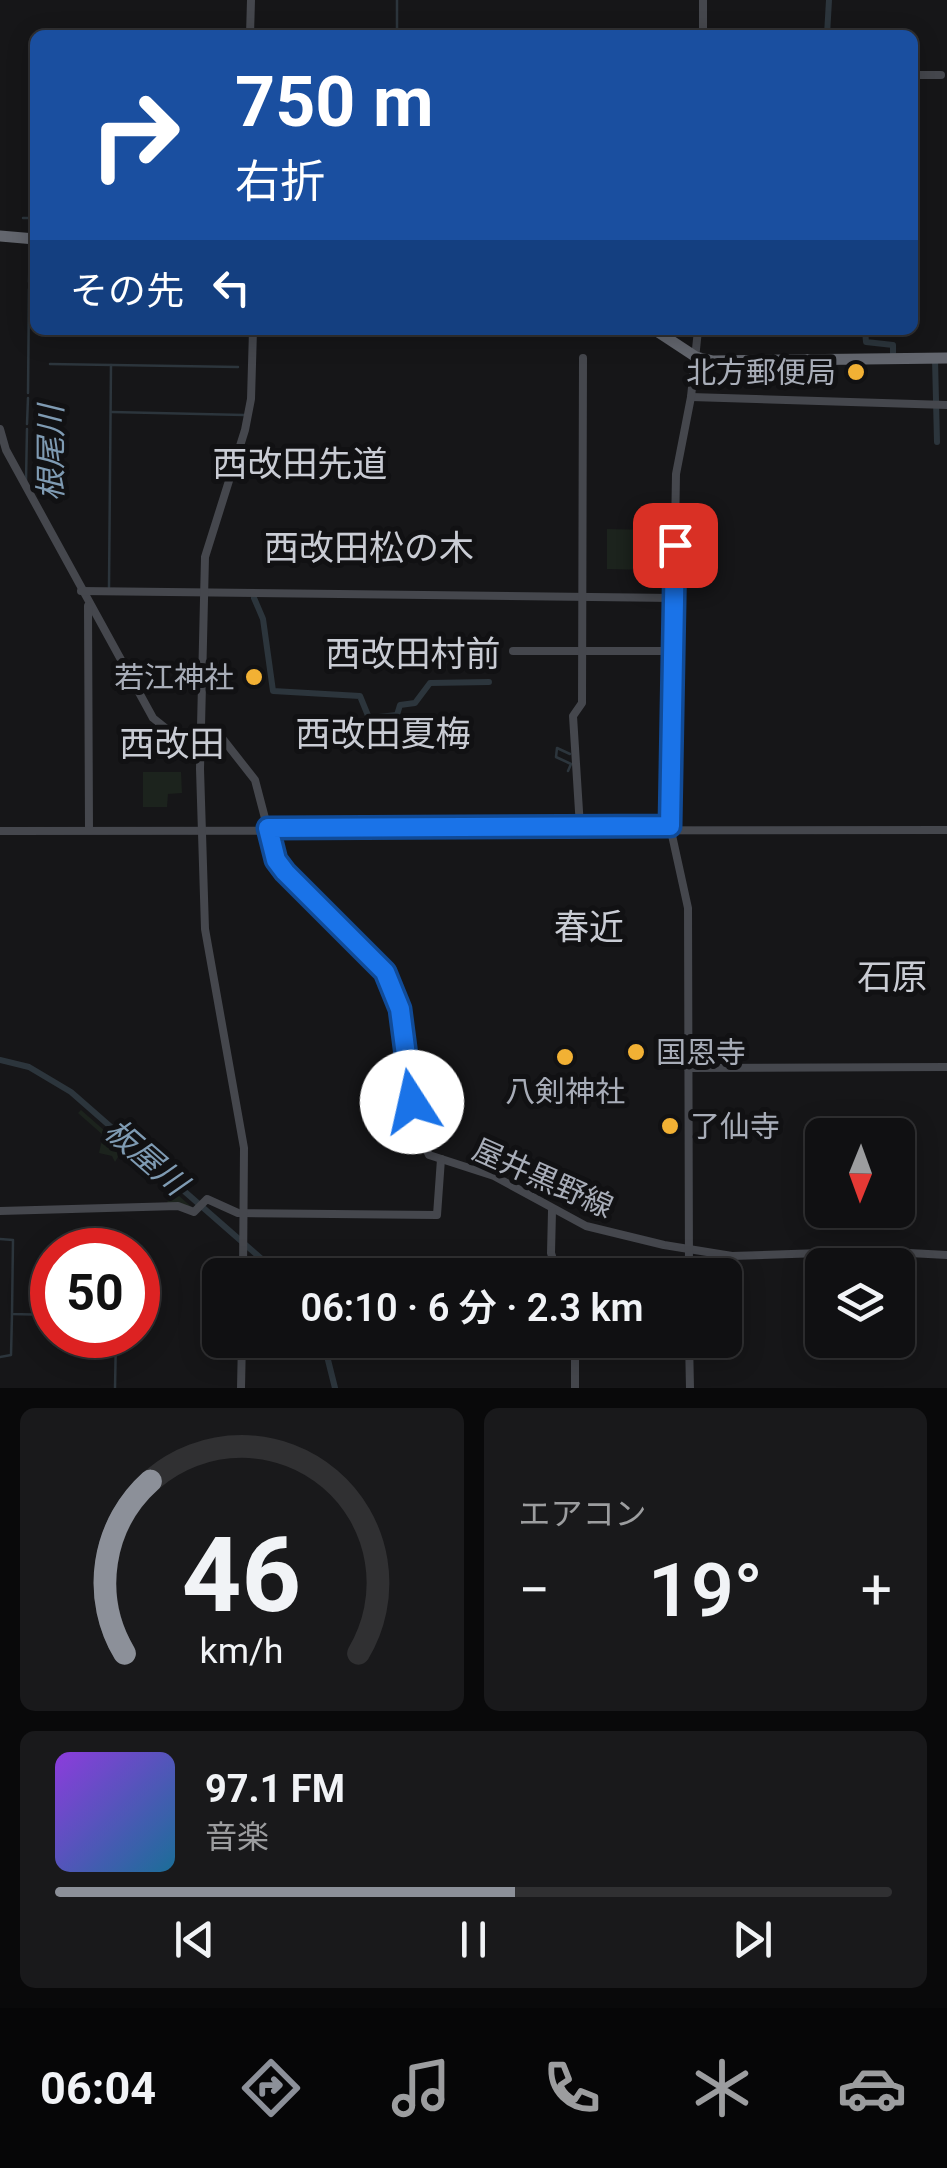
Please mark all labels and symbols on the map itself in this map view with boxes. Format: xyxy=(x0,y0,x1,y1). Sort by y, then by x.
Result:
place label: 北方郵便局 xyxy=(686,355,836,390)
marker: 北方郵便局 xyxy=(845,361,867,383)
water label: 根尾川 xyxy=(32,402,70,501)
district label: 西改田先道 xyxy=(212,444,388,485)
pin xyxy=(633,503,718,588)
district label: 西改田松の木 xyxy=(264,528,474,569)
district label: 西改田村前 xyxy=(325,634,501,675)
place label: 若江神社 xyxy=(114,660,234,695)
marker: 若江神社 xyxy=(243,666,265,688)
district label: 西改田夏梅 xyxy=(295,714,471,755)
district label: 西改田 xyxy=(119,724,225,765)
district label: 春近 xyxy=(554,907,624,948)
district label: 石原 xyxy=(857,957,927,998)
place label: 国恩寺 xyxy=(656,1035,746,1070)
marker: 国恩寺 xyxy=(625,1041,647,1063)
marker: 八剣神社 xyxy=(554,1046,576,1068)
position arrow xyxy=(360,1050,464,1154)
place label: 八剣神社 xyxy=(505,1074,625,1109)
place label: 了仙寺 xyxy=(690,1109,780,1144)
water label: 板屋川 xyxy=(97,1111,197,1205)
marker: 了仙寺 xyxy=(659,1115,681,1137)
north arrow xyxy=(805,1118,915,1228)
street label: 屋井黒野線 xyxy=(467,1132,619,1224)
speed limit sign: 50 xyxy=(30,1228,160,1358)

